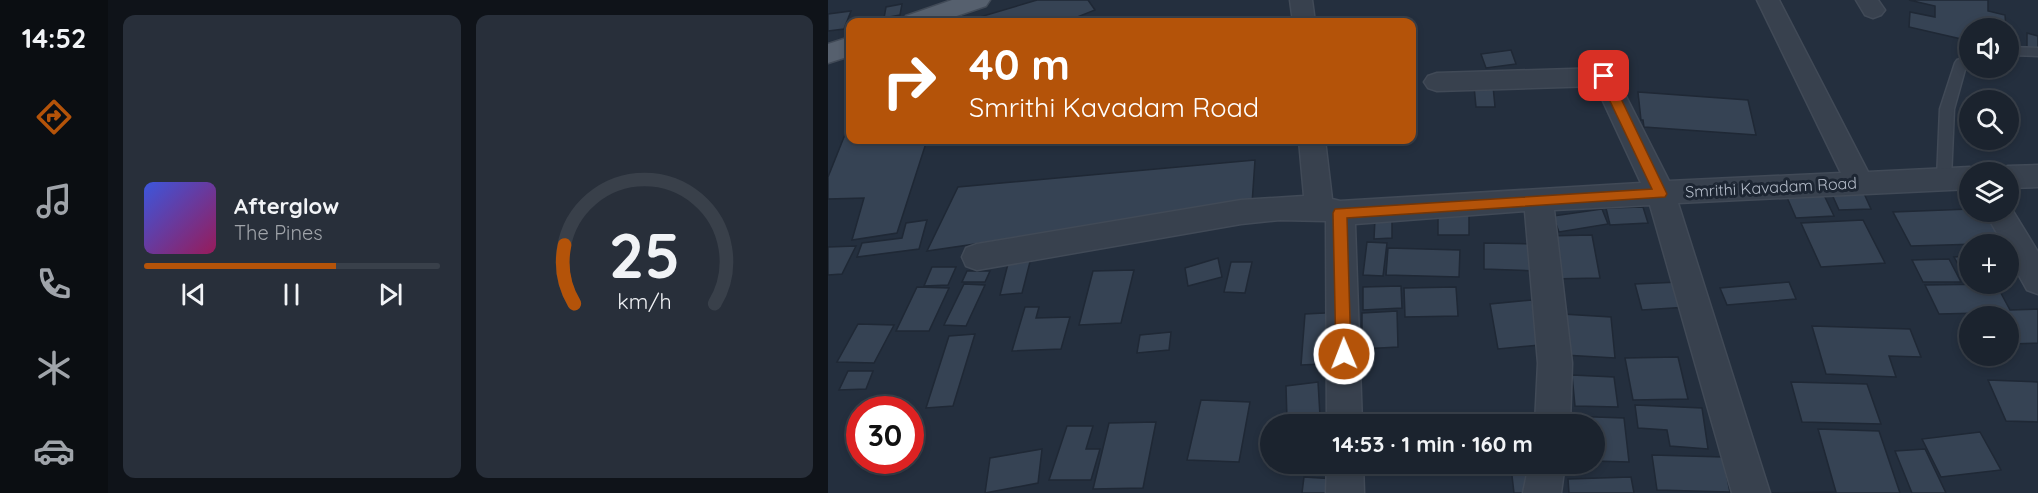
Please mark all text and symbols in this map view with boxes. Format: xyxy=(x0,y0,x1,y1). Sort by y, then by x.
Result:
map controls xyxy=(1959,18,2019,366)
button: sound xyxy=(1959,18,2019,78)
text: 14:52 xyxy=(22,21,86,55)
text: 40 m xyxy=(969,38,1070,91)
icon: right xyxy=(870,42,948,120)
pin xyxy=(1578,50,1629,101)
icon: arrive xyxy=(1587,59,1620,92)
text: Smrithi Kavadam Road xyxy=(969,90,1259,124)
button: search xyxy=(1959,90,2019,150)
icon: directions xyxy=(33,96,75,138)
button: layers xyxy=(1959,162,2019,222)
street label: Smrithi Kavadam Road xyxy=(1685,173,1857,201)
icon: music xyxy=(33,180,75,222)
text: Afterglow xyxy=(234,192,339,220)
text: 25 xyxy=(609,216,680,294)
text: The Pines xyxy=(234,220,323,245)
button: + xyxy=(1959,234,2019,294)
icon: phone xyxy=(33,263,75,305)
icon: previous xyxy=(177,278,210,311)
icon: pause xyxy=(275,278,308,311)
icon: next xyxy=(374,278,407,311)
text: km/h xyxy=(617,288,671,314)
button: − xyxy=(1959,306,2019,366)
position arrow xyxy=(1312,322,1376,386)
icon: climate xyxy=(33,347,75,389)
speed limit sign: 30 xyxy=(846,396,924,474)
icon: car xyxy=(33,430,75,472)
text: 14:53 · 1 min · 160 m xyxy=(1332,430,1533,458)

